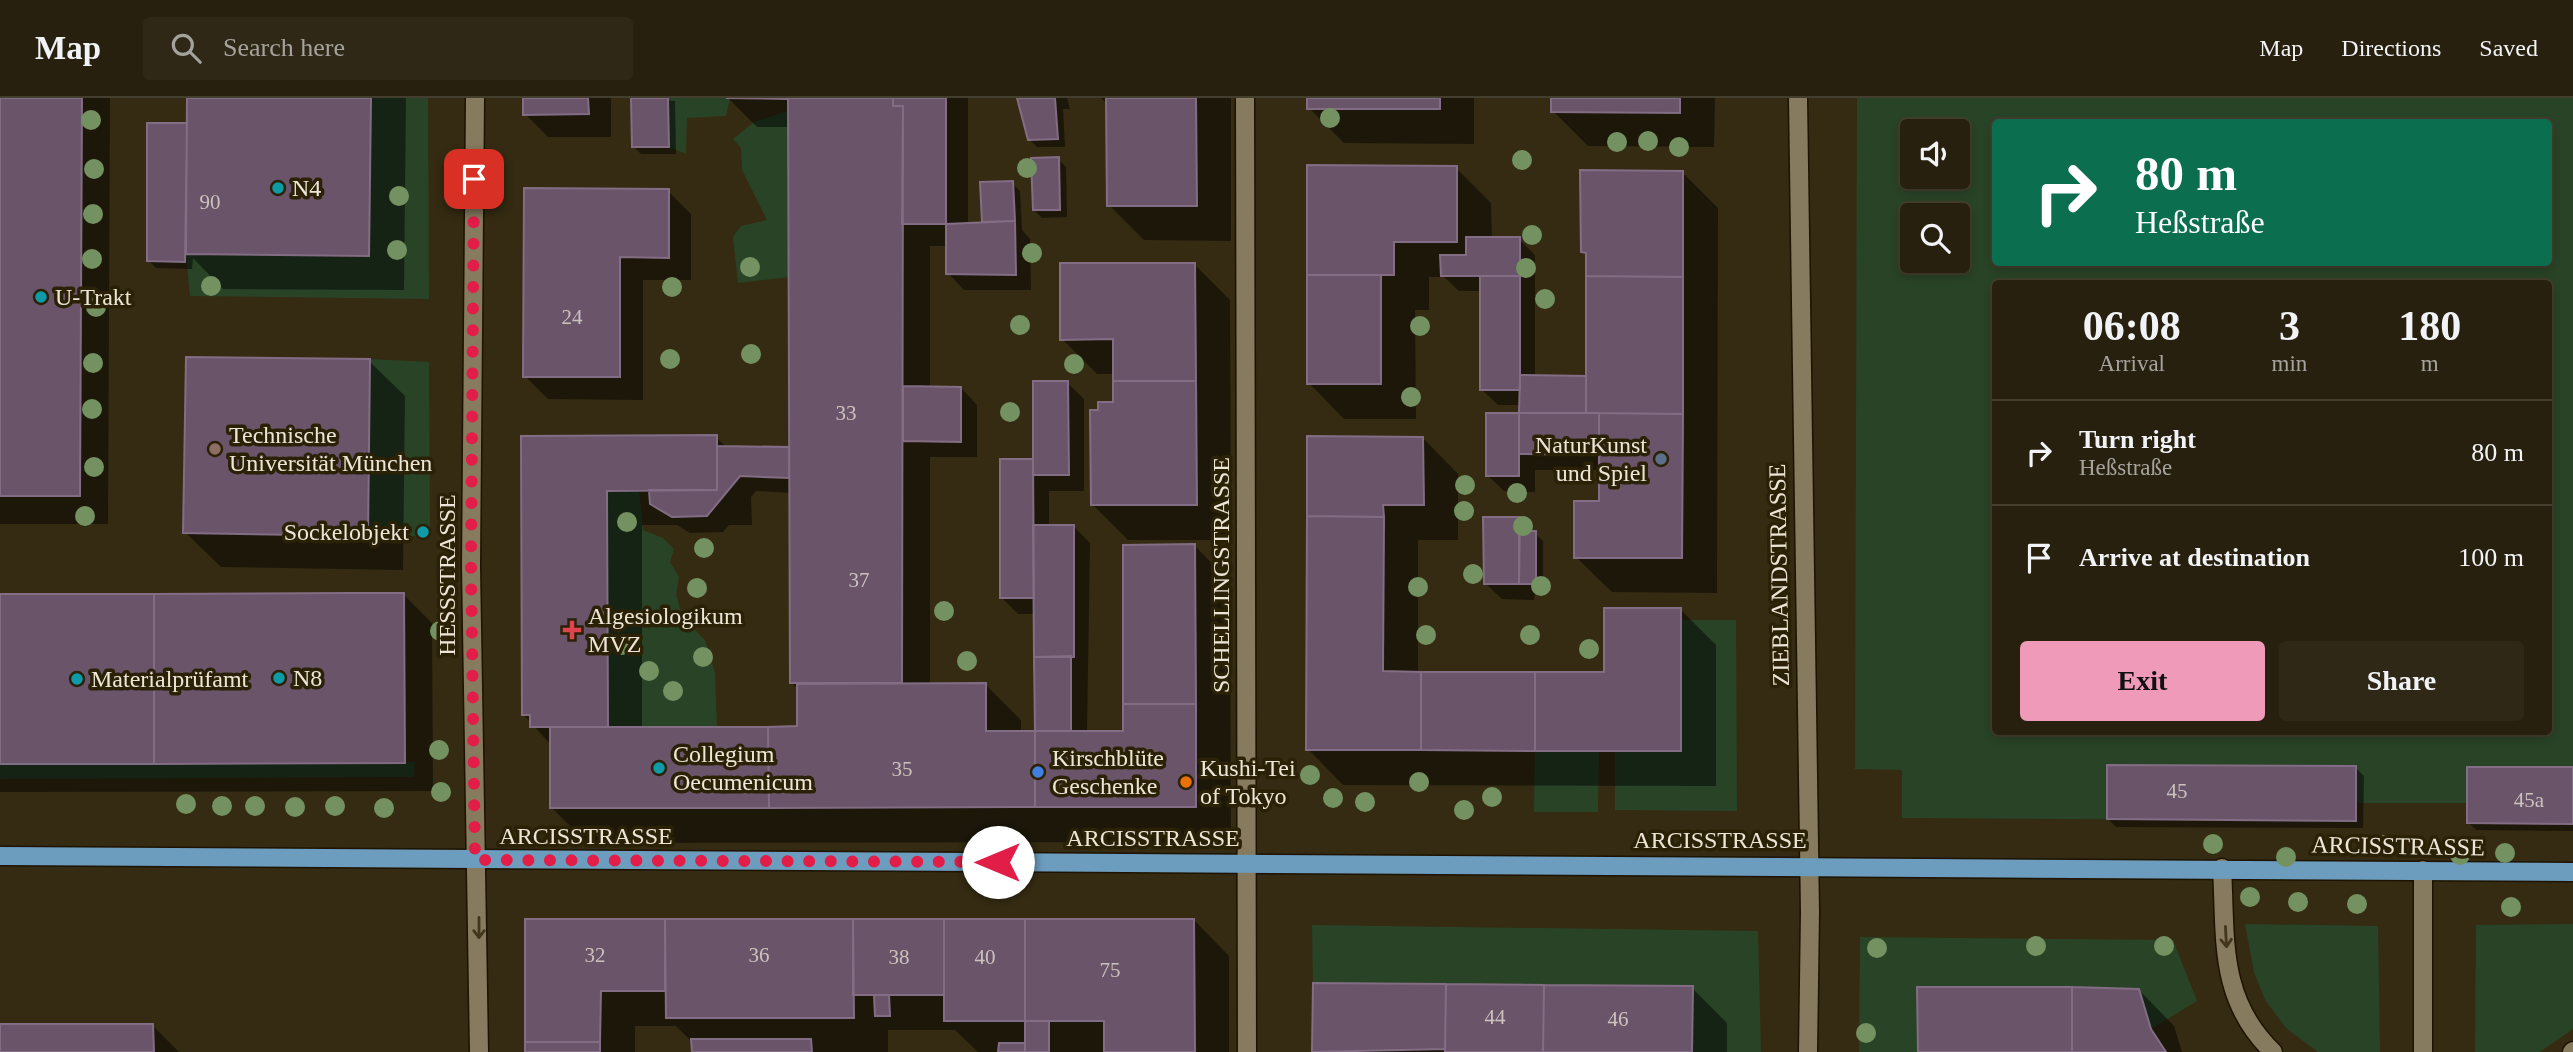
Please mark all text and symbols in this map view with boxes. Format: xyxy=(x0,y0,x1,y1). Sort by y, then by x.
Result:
search box xyxy=(143,17,633,80)
icon: search xyxy=(167,29,205,67)
text: Map xyxy=(35,30,101,66)
text: Search here xyxy=(223,33,345,62)
text: Map xyxy=(2259,35,2303,61)
text: Directions xyxy=(2341,35,2441,61)
text: Saved xyxy=(2479,35,2538,61)
map controls xyxy=(1900,119,1970,273)
button: sound xyxy=(1900,119,1970,189)
text: 80 m xyxy=(2135,146,2237,201)
icon: right xyxy=(2020,147,2111,238)
pin xyxy=(444,149,504,209)
icon: arrive xyxy=(455,160,493,198)
place label: N4 xyxy=(292,175,321,201)
marker: N4 xyxy=(270,180,286,196)
house number: 90 xyxy=(200,190,221,214)
button: search xyxy=(1900,203,1970,273)
text: Heßstraße xyxy=(2135,204,2265,240)
place label: U-Trakt xyxy=(55,284,132,310)
marker: U-Trakt xyxy=(33,289,49,305)
text: 06:08 xyxy=(2083,303,2181,349)
text: 3 xyxy=(2279,303,2300,349)
text: 180 xyxy=(2398,303,2461,349)
house number: 24 xyxy=(562,305,583,329)
text: Arrival xyxy=(2099,351,2165,376)
text: min xyxy=(2272,351,2307,376)
text: m xyxy=(2421,351,2439,376)
house number: 33 xyxy=(836,401,857,425)
place label: Technische Universität München xyxy=(229,422,432,476)
text: Turn right xyxy=(2079,425,2196,454)
place label: NaturKunst und Spiel xyxy=(1535,432,1647,486)
icon: right xyxy=(2020,434,2058,472)
text: 80 m xyxy=(2471,438,2524,467)
marker: Technische Universität München xyxy=(207,441,223,457)
marker: NaturKunst und Spiel xyxy=(1653,451,1669,467)
text: Heßstraße xyxy=(2079,455,2172,480)
street label: SCHELLINGSTRASSE xyxy=(1208,457,1234,693)
street label: ZIEBLANDSTRASSE xyxy=(1764,463,1794,687)
street label: HESSSTRASSE xyxy=(434,494,460,656)
place label: Sockelobjekt xyxy=(284,519,409,545)
marker: Sockelobjekt xyxy=(415,524,431,540)
icon: arrive xyxy=(2020,539,2058,577)
text: Arrive at destination xyxy=(2079,543,2310,572)
text: 100 m xyxy=(2458,543,2524,572)
house number: 37 xyxy=(849,568,870,592)
place label: Algesiologikum MVZ xyxy=(588,603,743,657)
marker: Algesiologikum MVZ xyxy=(562,620,582,640)
button: Exit xyxy=(2020,641,2265,721)
button: Share xyxy=(2279,641,2524,721)
place label: N8 xyxy=(293,665,322,691)
place label: Materialprüfamt xyxy=(91,666,249,692)
marker: N8 xyxy=(271,670,287,686)
marker: Materialprüfamt xyxy=(69,671,85,687)
place label: Collegium Oecumenicum xyxy=(673,741,813,795)
place label: Kirschblüte Geschenke xyxy=(1052,745,1164,799)
place label: Kushi-Tei of Tokyo xyxy=(1200,755,1296,809)
house number: 35 xyxy=(892,757,913,781)
marker: Collegium Oecumenicum xyxy=(651,760,667,776)
marker: Kirschblüte Geschenke xyxy=(1030,764,1046,780)
marker: Kushi-Tei of Tokyo xyxy=(1178,774,1194,790)
house number: 45 xyxy=(2167,779,2188,803)
house number: 45a xyxy=(2514,788,2545,812)
street label: ARCISSTRASSE xyxy=(499,823,673,849)
position arrow xyxy=(961,825,1035,899)
street label: ARCISSTRASSE xyxy=(1066,825,1240,851)
street label: ARCISSTRASSE xyxy=(1633,827,1807,853)
street label: ARCISSTRASSE xyxy=(2311,831,2485,861)
one-way arrow xyxy=(472,916,485,939)
one-way arrow xyxy=(2219,925,2232,948)
house number: 32 xyxy=(585,943,606,967)
house number: 36 xyxy=(749,943,770,967)
house number: 38 xyxy=(889,945,910,969)
house number: 40 xyxy=(975,945,996,969)
house number: 75 xyxy=(1100,958,1121,982)
house number: 44 xyxy=(1485,1005,1506,1029)
house number: 46 xyxy=(1608,1007,1629,1031)

